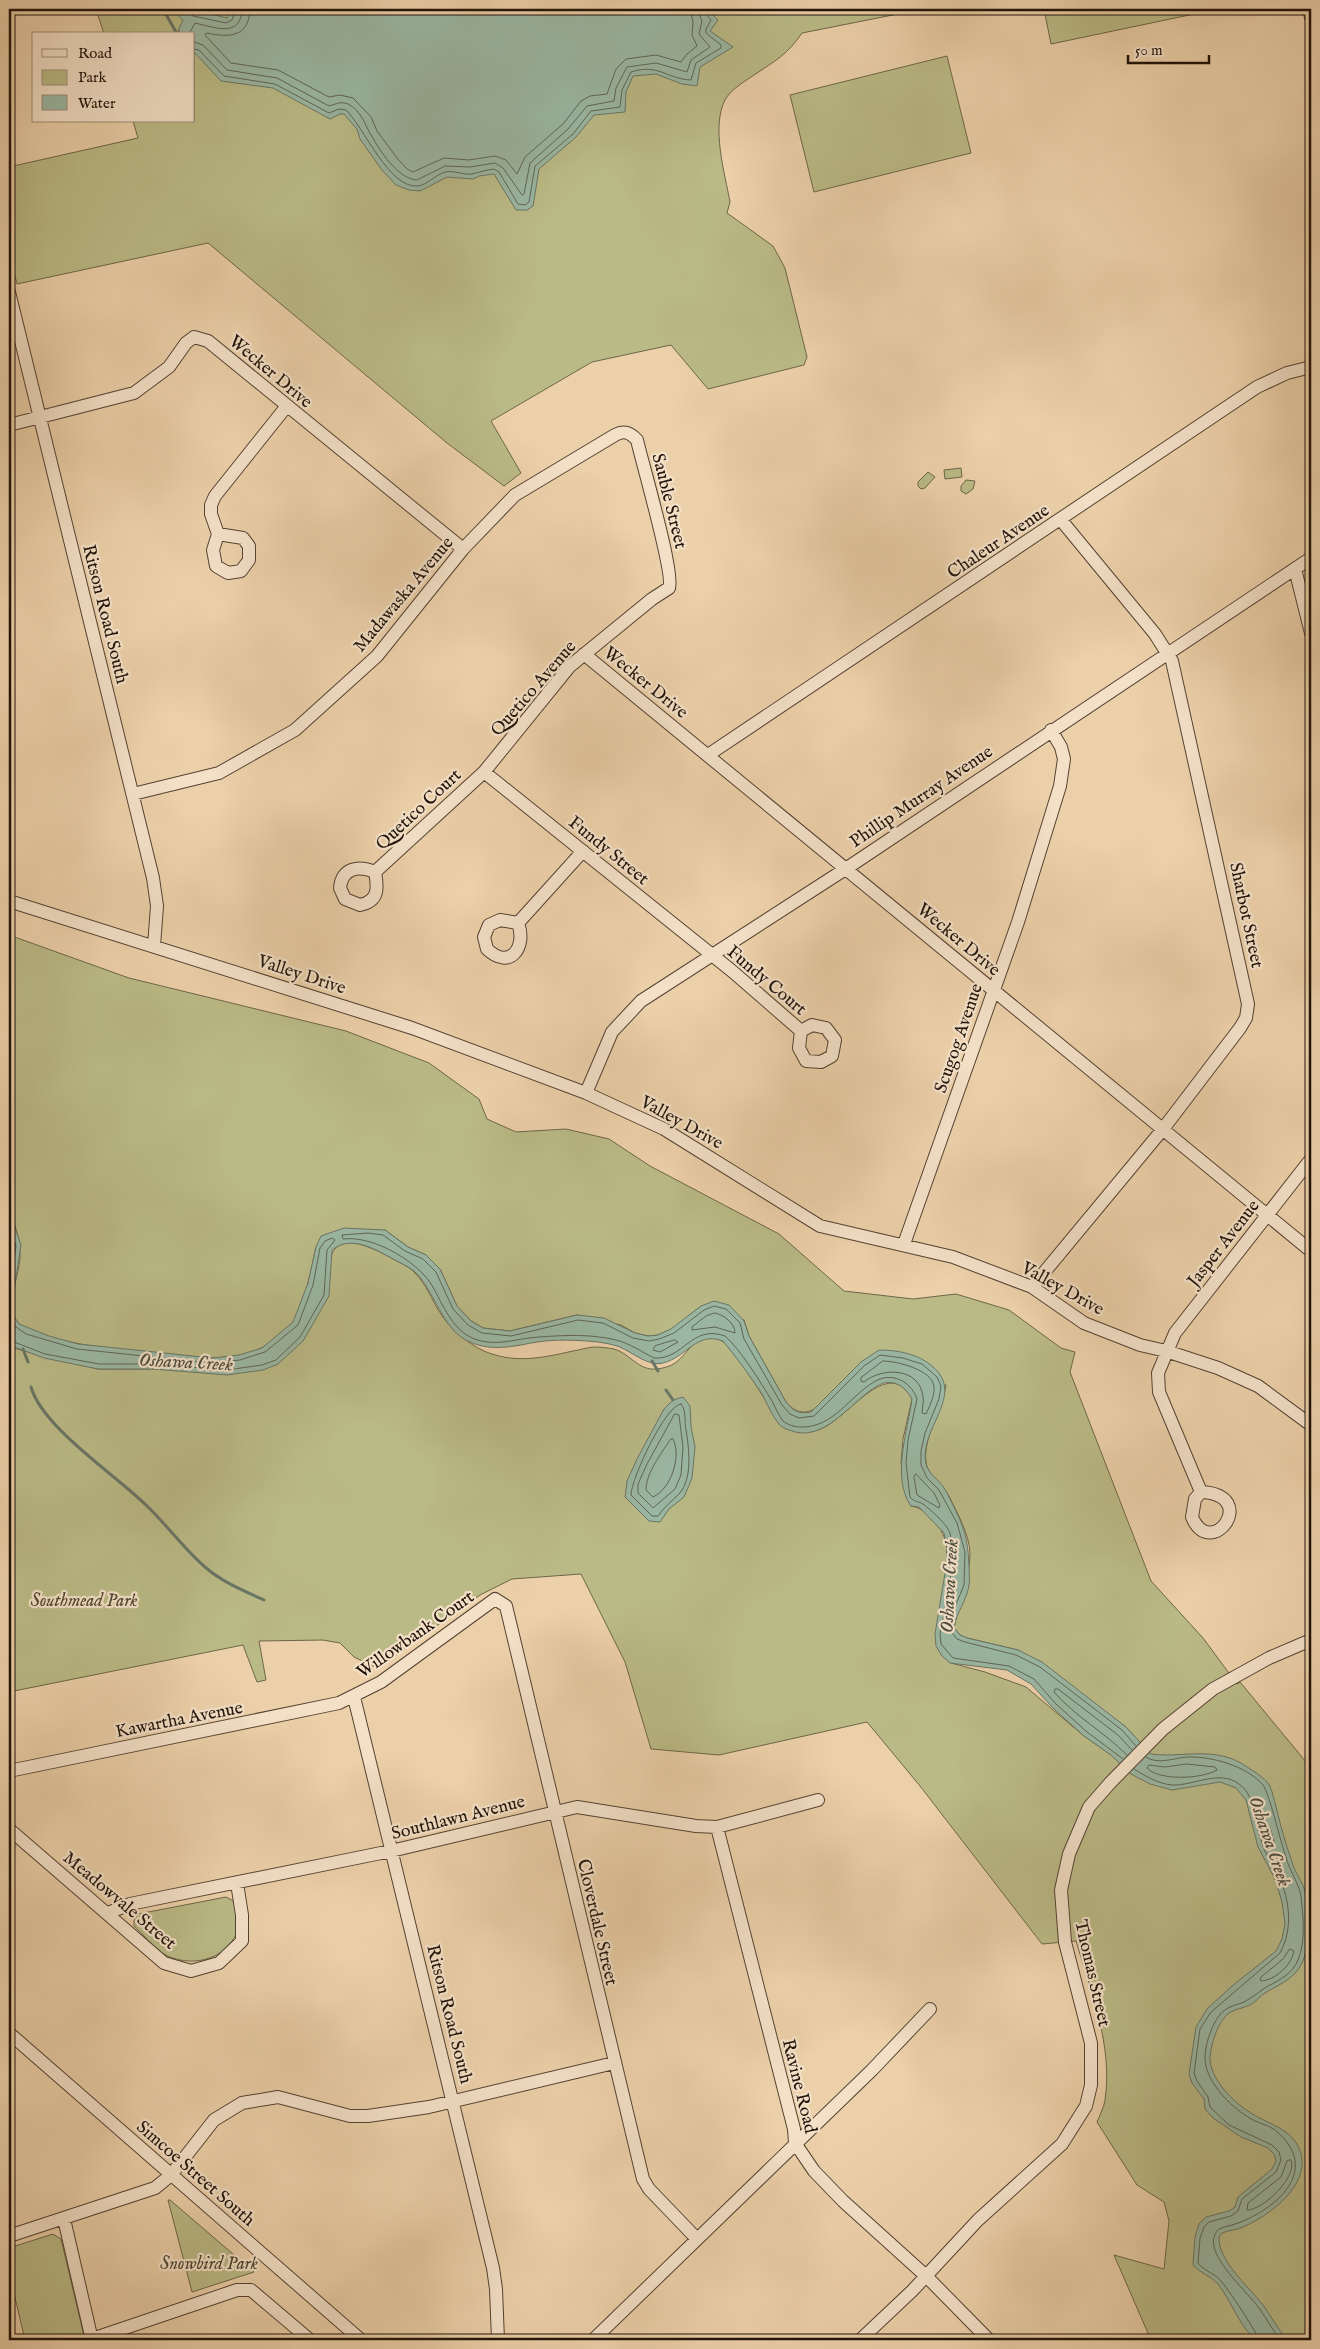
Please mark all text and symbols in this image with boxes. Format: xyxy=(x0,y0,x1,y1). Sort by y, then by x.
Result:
legend xyxy=(32,32,195,122)
scale bar xyxy=(1128,32,1209,64)
text: 50 m xyxy=(1135,41,1163,60)
text: Road xyxy=(78,44,113,63)
text: Park xyxy=(78,68,108,87)
text: Water xyxy=(78,94,116,113)
street label: Wecker Drive xyxy=(223,330,317,414)
street label: Sauble Street xyxy=(646,451,692,552)
street label: Chaleur Avenue xyxy=(943,500,1054,585)
street label: Madawaska Avenue xyxy=(349,532,459,658)
street label: Ritson Road South xyxy=(76,542,133,687)
street label: Quetico Avenue xyxy=(486,636,582,742)
street label: Wecker Drive xyxy=(598,642,692,724)
street label: Phillip Murray Avenue xyxy=(846,741,998,854)
street label: Quetico Court xyxy=(371,764,467,856)
street label: Fundy Street xyxy=(563,812,653,891)
street label: Sharbot Street xyxy=(1223,860,1268,970)
street label: Wecker Drive xyxy=(911,898,1005,982)
street label: Fundy Court xyxy=(721,941,811,1021)
street label: Valley Drive xyxy=(254,950,348,1000)
street label: Scugog Avenue xyxy=(930,981,989,1096)
street label: Valley Drive xyxy=(635,1091,727,1155)
street label: Jasper Avenue xyxy=(1182,1196,1265,1294)
street label: Valley Drive xyxy=(1016,1257,1108,1321)
water label: Oshawa Creek xyxy=(138,1349,234,1377)
water label: Oshawa Creek xyxy=(936,1538,964,1634)
street label: Willowbank Court xyxy=(353,1586,479,1684)
park label: Southmead Park xyxy=(30,1590,138,1613)
street label: Kawartha Avenue xyxy=(114,1697,245,1744)
street label: Southlawn Avenue xyxy=(389,1791,527,1846)
water label: Oshawa Creek xyxy=(1242,1793,1296,1890)
street label: Meadowvale Street xyxy=(58,1847,181,1955)
street label: Cloverdale Street xyxy=(571,1857,622,1988)
street label: Thomas Street xyxy=(1068,1918,1115,2029)
street label: Ritson Road South xyxy=(420,1942,477,2087)
street label: Ravine Road xyxy=(776,2037,821,2136)
street label: Simcoe Street South xyxy=(131,2116,260,2232)
park label: Snowbird Park xyxy=(160,2253,258,2276)

